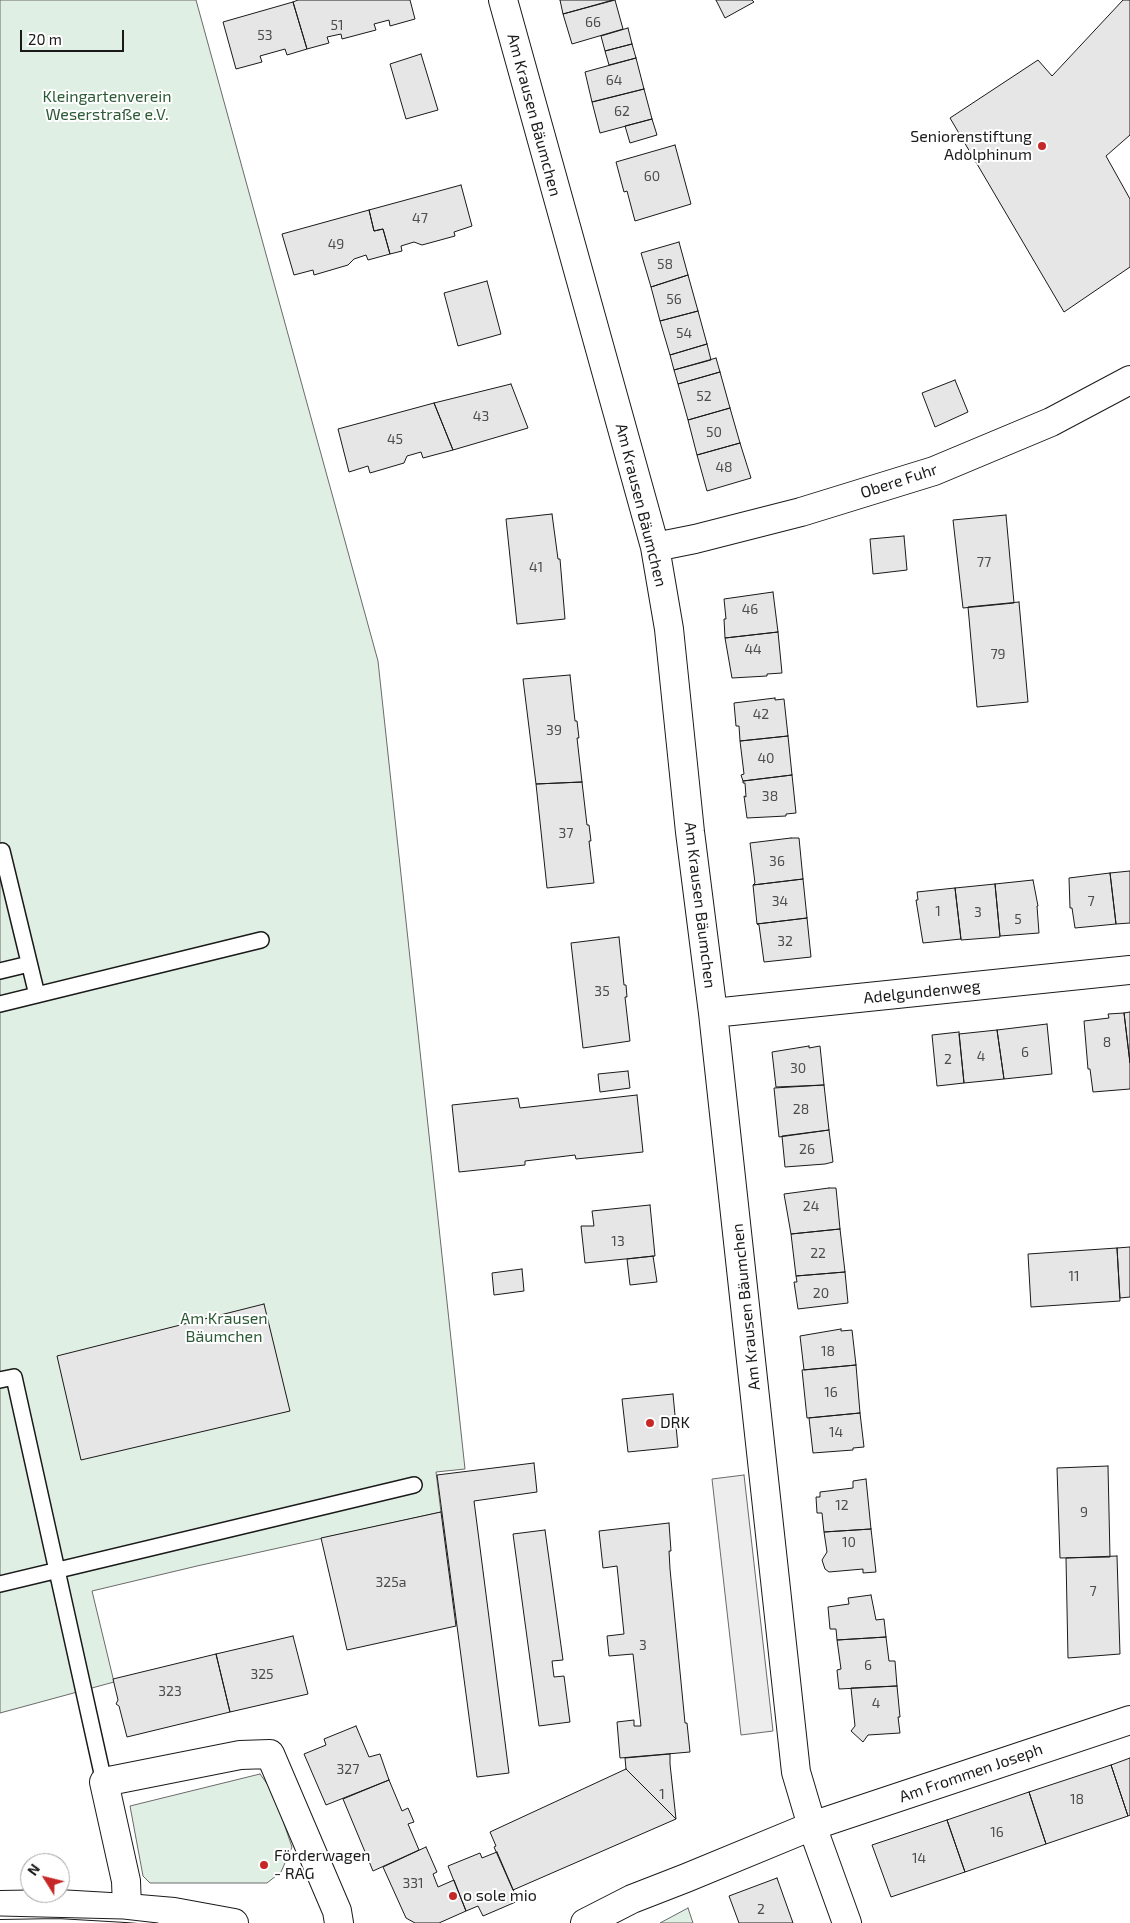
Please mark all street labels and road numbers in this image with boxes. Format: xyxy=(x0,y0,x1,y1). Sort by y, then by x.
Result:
street label: Am Krausen Bäumchen xyxy=(503,32,565,198)
street label: Am Krausen Bäumchen xyxy=(611,421,671,589)
street label: Obere Fuhr xyxy=(858,460,940,502)
street label: Am Krausen Bäumchen xyxy=(680,821,720,989)
street label: Adelgundenweg xyxy=(863,976,981,1008)
street label: Am Krausen Bäumchen xyxy=(728,1223,764,1391)
street label: Am Frommen Joseph xyxy=(897,1739,1045,1807)

